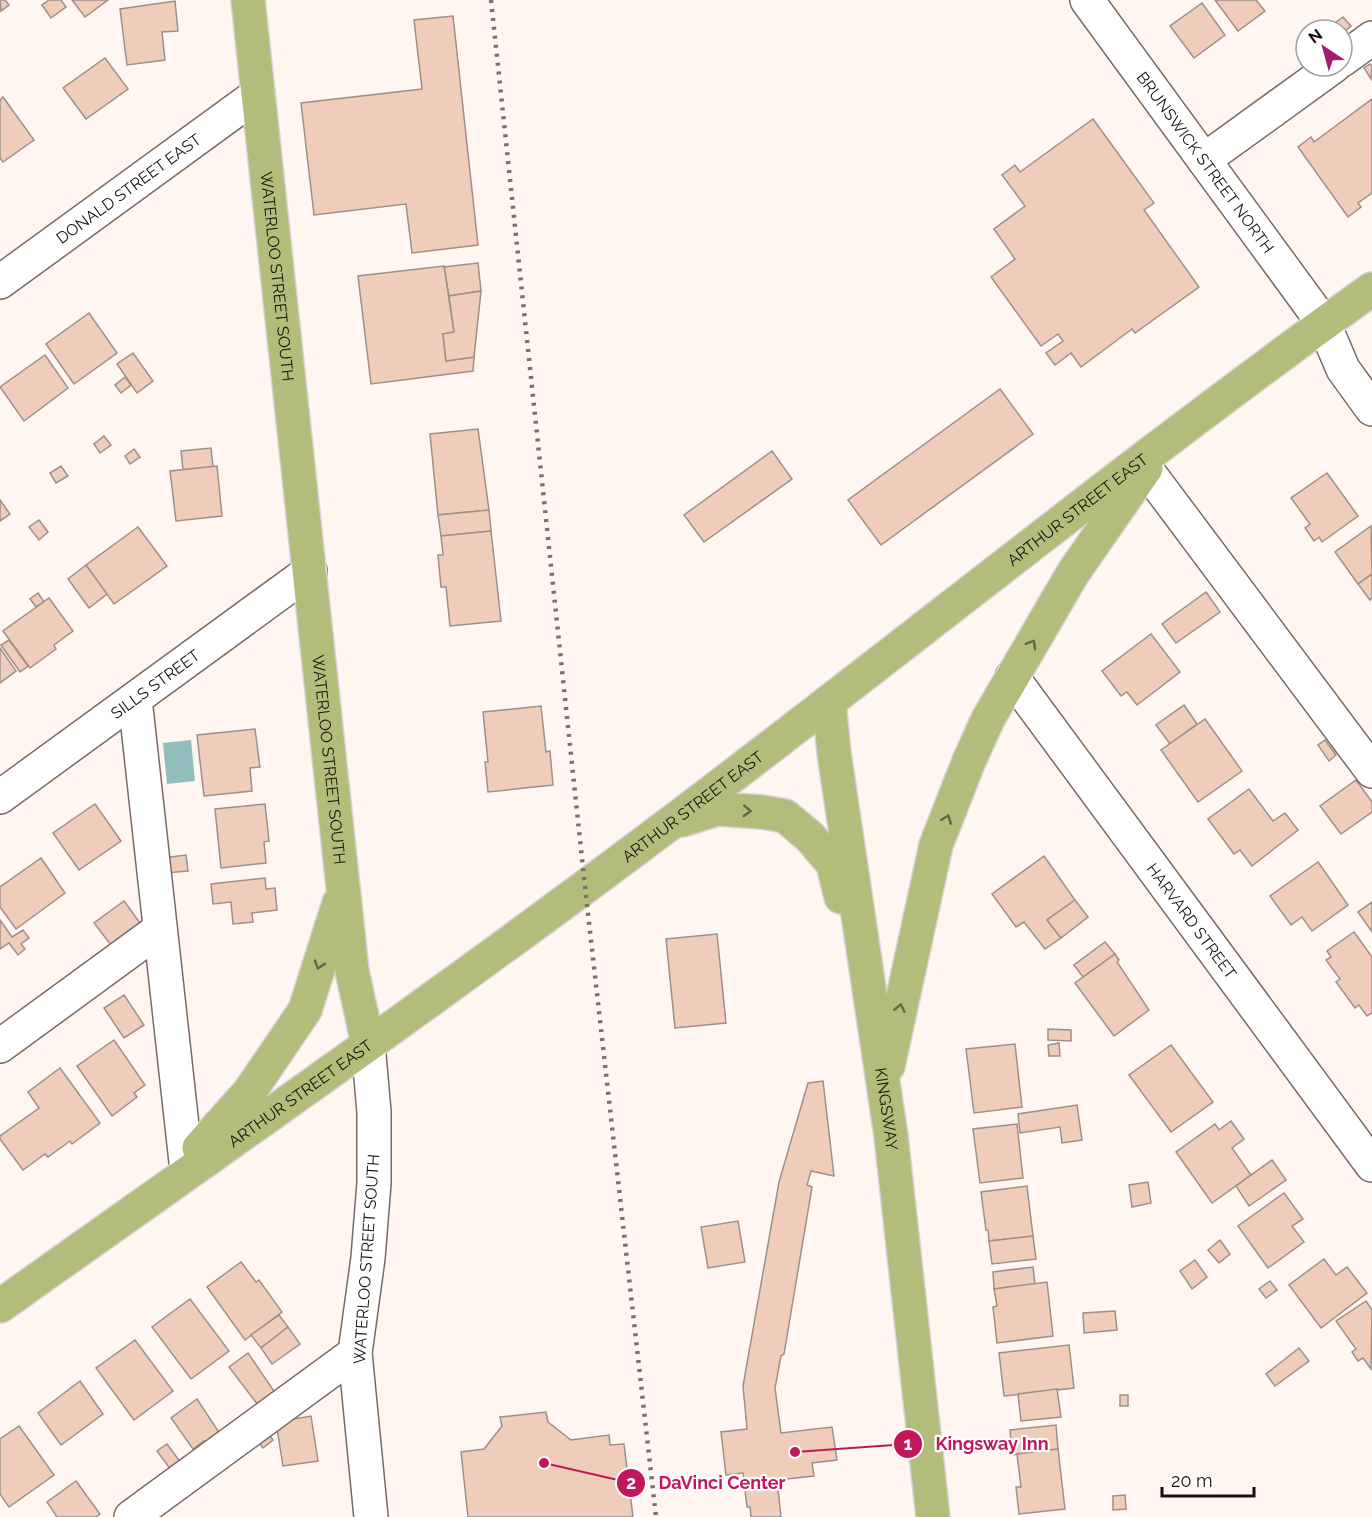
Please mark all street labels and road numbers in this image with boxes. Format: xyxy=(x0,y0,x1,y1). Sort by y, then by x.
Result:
street label: BRUNSWICK STREET NORTH xyxy=(1133,68,1278,257)
street label: DONALD STREET EAST xyxy=(53,130,205,248)
street label: WATERLOO STREET SOUTH xyxy=(256,171,298,382)
street label: ARTHUR STREET EAST xyxy=(1004,450,1152,570)
street label: SILLS STREET xyxy=(107,645,204,723)
street label: WATERLOO STREET SOUTH xyxy=(308,654,350,866)
street label: ARTHUR STREET EAST xyxy=(618,747,767,866)
street label: HARVARD STREET xyxy=(1143,860,1240,983)
street label: ARTHUR STREET EAST xyxy=(225,1036,376,1151)
street label: KINGSWAY xyxy=(871,1066,902,1152)
street label: WATERLOO STREET SOUTH xyxy=(350,1153,383,1365)

